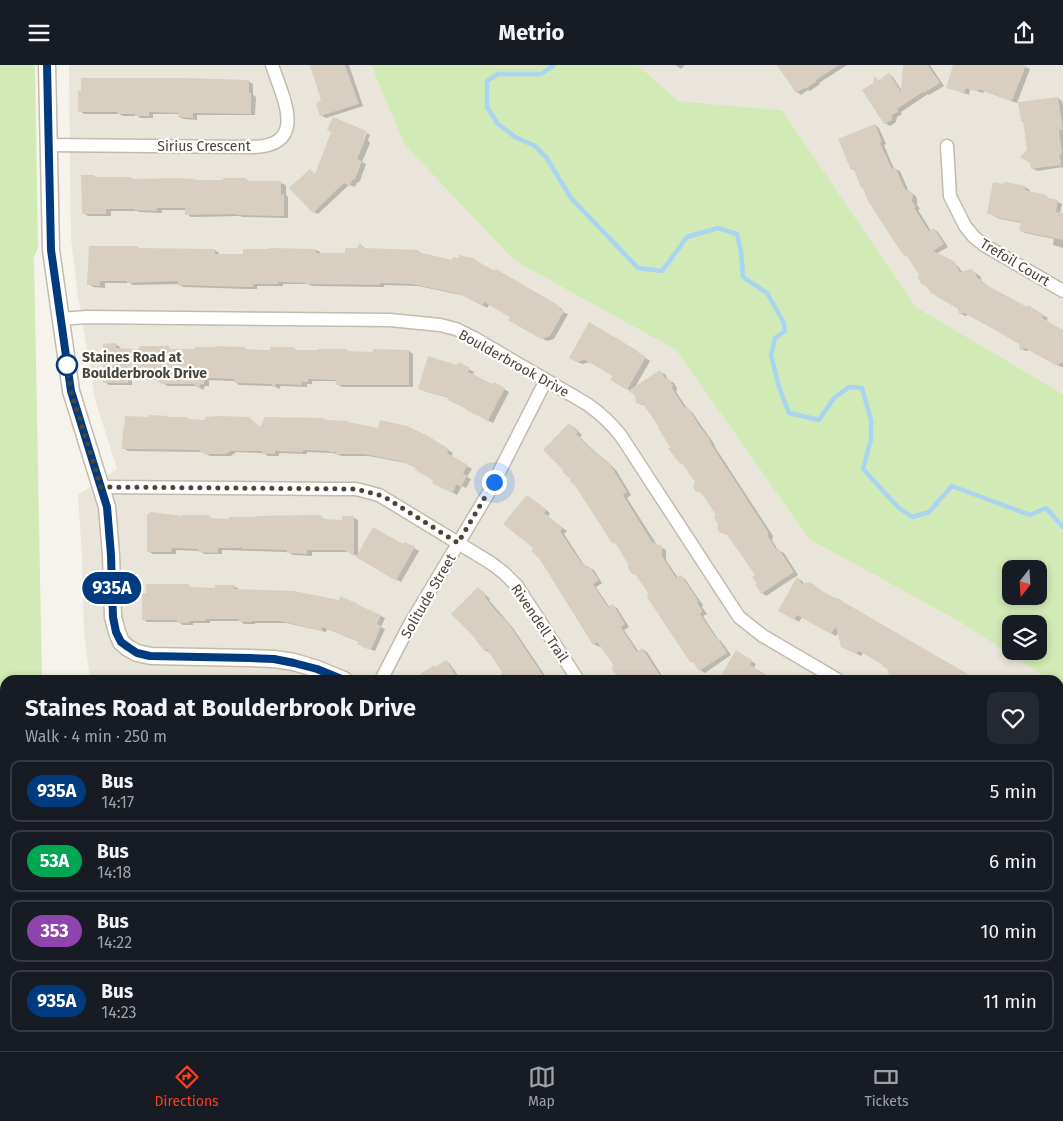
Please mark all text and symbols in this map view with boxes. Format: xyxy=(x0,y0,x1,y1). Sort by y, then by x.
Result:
icon: menu xyxy=(25,19,53,47)
text: Metrio xyxy=(499,19,564,46)
icon: share xyxy=(1010,19,1038,47)
street label: Sirius Crescent xyxy=(157,138,252,155)
street label: Trefoil Court xyxy=(977,235,1053,290)
street label: Boulderbrook Drive xyxy=(456,326,572,401)
place label: Staines Road at Boulderbrook Drive xyxy=(82,349,207,382)
marker: Staines Road at Boulderbrook Drive xyxy=(56,354,78,376)
your location xyxy=(482,470,507,495)
street label: Solitude Street xyxy=(397,550,460,642)
north arrow xyxy=(1002,560,1048,605)
map controls xyxy=(1002,560,1047,660)
line badge: 935A xyxy=(77,572,147,604)
text: 935A xyxy=(92,577,132,599)
street label: Rivendell Trail xyxy=(507,581,572,666)
button: layers xyxy=(1002,615,1047,660)
button: heart xyxy=(987,692,1039,744)
text: Staines Road at Boulderbrook Drive xyxy=(25,694,416,722)
text: Walk · 4 min · 250 m xyxy=(25,727,167,746)
text: Bus xyxy=(101,770,133,793)
text: 935A xyxy=(37,780,76,802)
text: 5 min xyxy=(990,780,1037,803)
text: 14:17 xyxy=(101,793,134,812)
text: Bus xyxy=(97,840,129,863)
text: 53A xyxy=(40,850,69,872)
text: 6 min xyxy=(989,850,1037,873)
text: 14:18 xyxy=(97,863,131,882)
text: Bus xyxy=(97,910,129,933)
text: 353 xyxy=(40,920,69,942)
text: 10 min xyxy=(980,920,1037,943)
text: 14:22 xyxy=(97,933,132,952)
text: Bus xyxy=(101,980,133,1003)
text: 935A xyxy=(37,990,76,1012)
text: 11 min xyxy=(983,990,1037,1013)
text: 14:23 xyxy=(101,1003,136,1022)
tab: Directions xyxy=(154,1063,219,1110)
tab: Map xyxy=(528,1063,556,1110)
tab: Tickets xyxy=(864,1063,909,1110)

